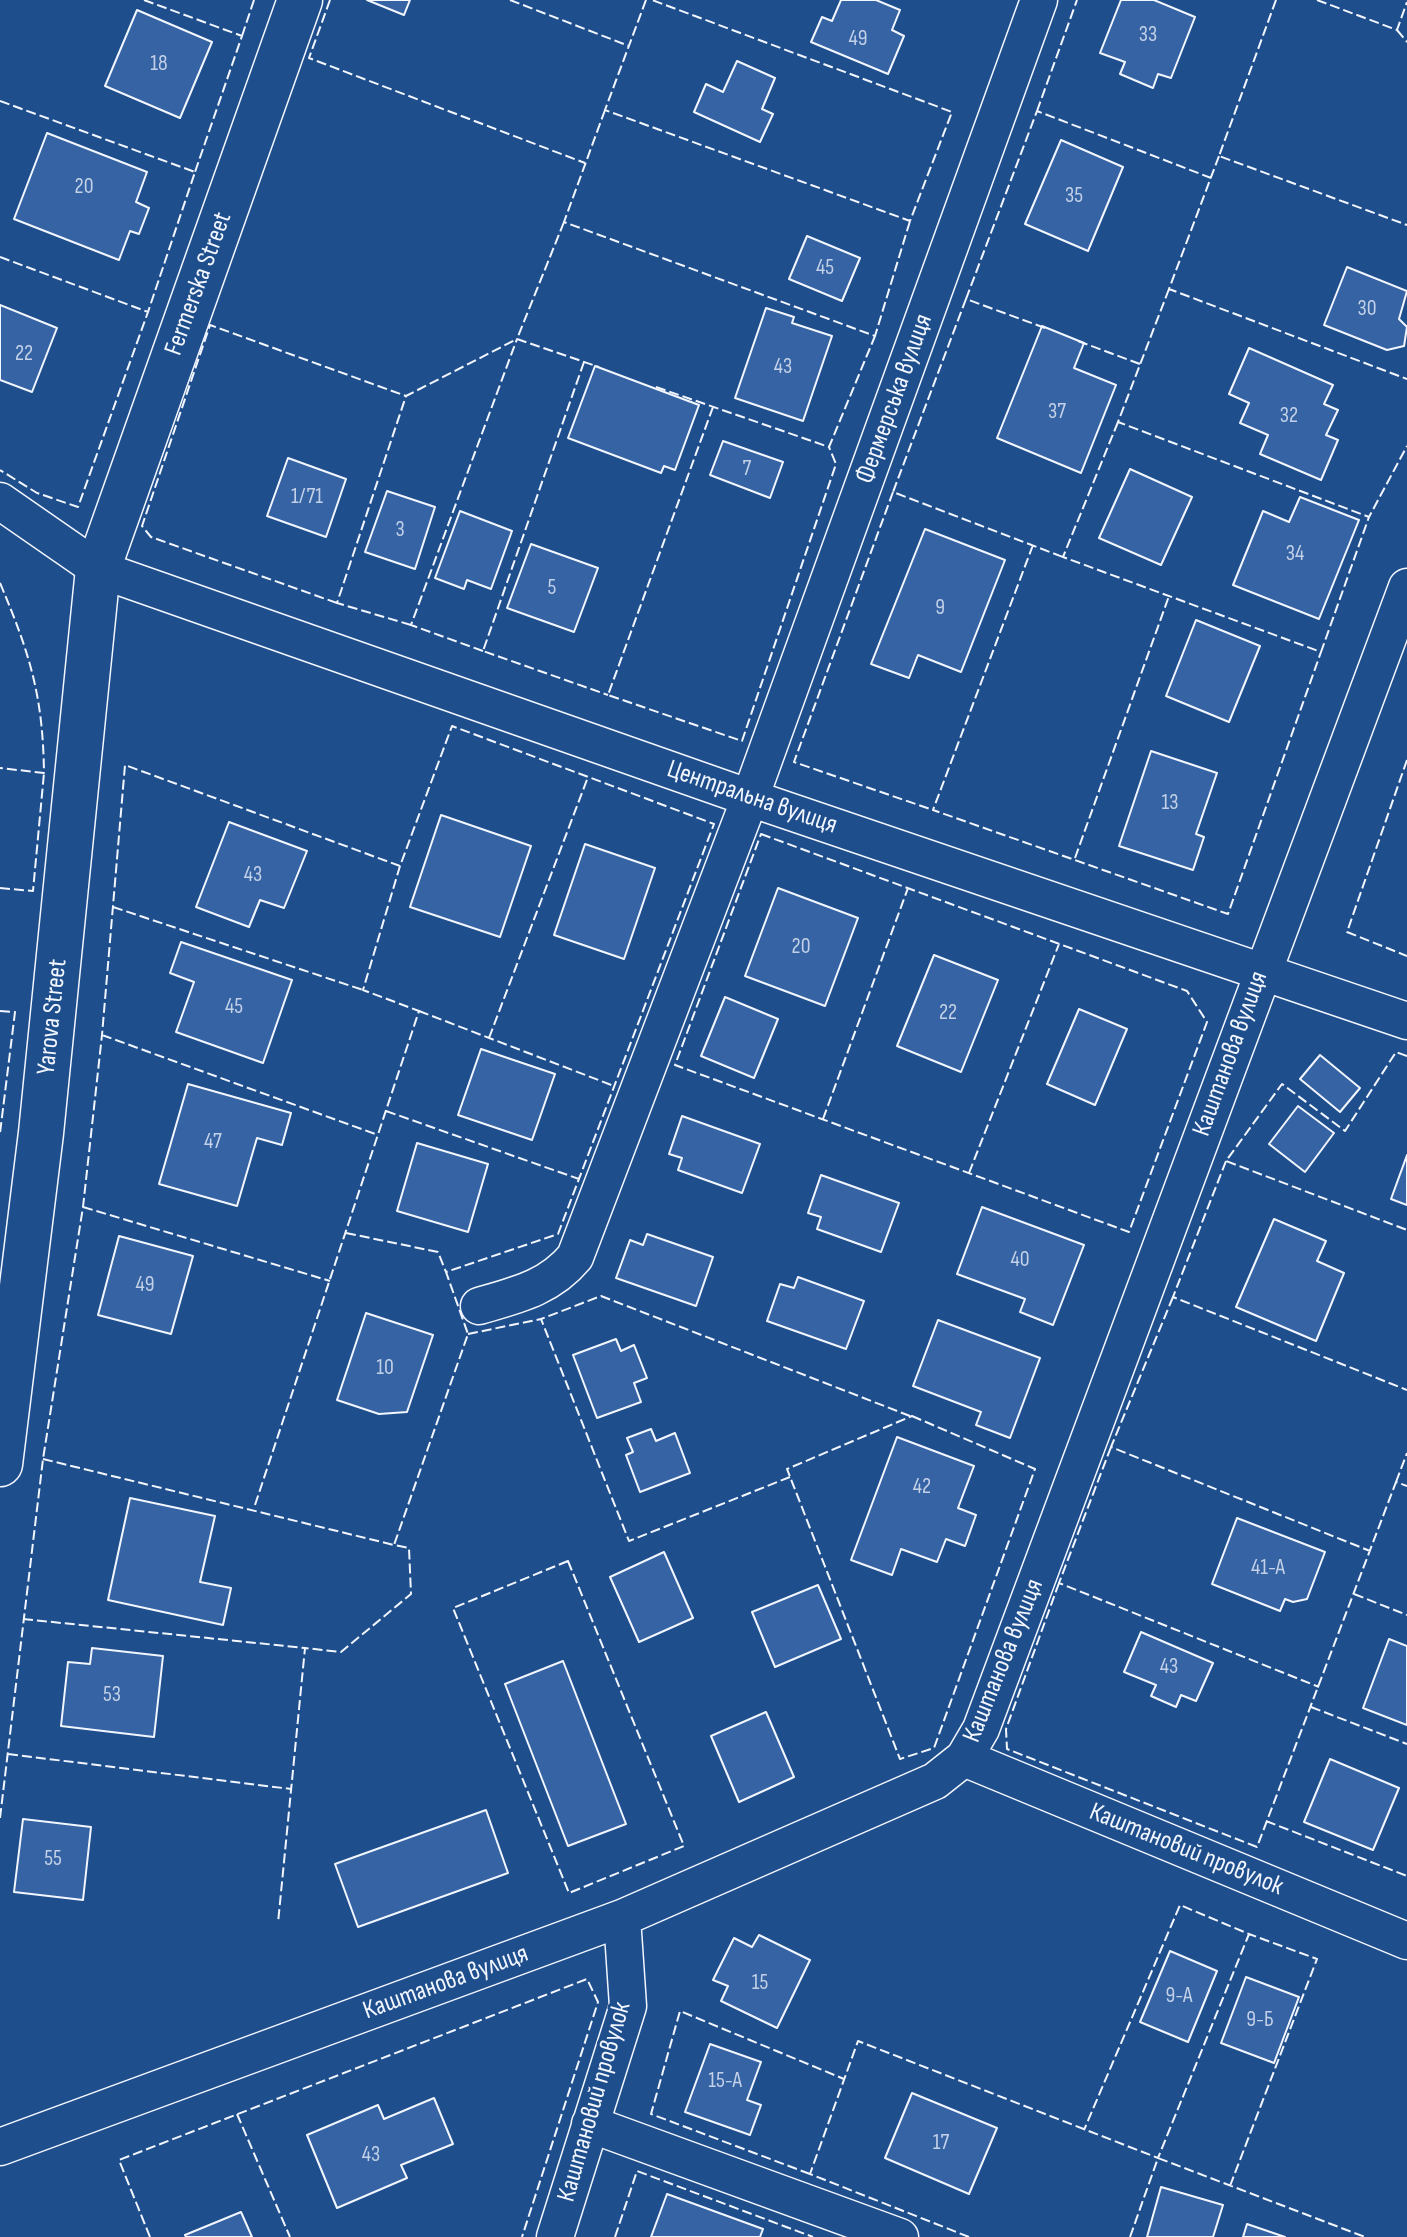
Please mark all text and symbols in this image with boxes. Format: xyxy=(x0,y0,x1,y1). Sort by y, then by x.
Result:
house number: 33 xyxy=(1139,22,1157,48)
house number: 49 xyxy=(849,26,867,52)
house number: 18 xyxy=(150,51,168,77)
house number: 20 xyxy=(75,174,93,200)
house number: 35 xyxy=(1065,183,1083,209)
street label: Fermerska Street xyxy=(159,208,239,360)
house number: 45 xyxy=(816,255,834,281)
house number: 30 xyxy=(1357,296,1377,322)
street label: Фермерська вулиця xyxy=(850,310,940,488)
house number: 22 xyxy=(15,341,33,367)
house number: 43 xyxy=(774,354,792,380)
house number: 37 xyxy=(1048,399,1066,425)
house number: 32 xyxy=(1280,403,1298,429)
house number: 7 xyxy=(743,456,751,482)
house number: 1/71 xyxy=(291,484,323,510)
house number: 3 xyxy=(395,517,405,543)
house number: 34 xyxy=(1286,541,1304,567)
house number: 5 xyxy=(548,575,556,601)
house number: 9 xyxy=(935,595,945,621)
street label: Центральна вулиця xyxy=(663,754,841,842)
house number: 13 xyxy=(1162,790,1178,816)
house number: 43 xyxy=(244,862,262,888)
house number: 20 xyxy=(792,934,810,960)
street label: Yarova Street xyxy=(31,958,75,1076)
street label: Каштанова вулиця xyxy=(1187,967,1275,1141)
house number: 45 xyxy=(225,994,243,1020)
house number: 22 xyxy=(939,1000,957,1026)
house number: 47 xyxy=(204,1129,222,1155)
house number: 40 xyxy=(1010,1247,1030,1273)
house number: 49 xyxy=(136,1272,154,1298)
house number: 10 xyxy=(376,1355,394,1381)
house number: 42 xyxy=(913,1474,931,1500)
house number: 41-А xyxy=(1251,1555,1285,1581)
street label: Каштанова вулиця xyxy=(957,1575,1051,1747)
house number: 43 xyxy=(1160,1654,1178,1680)
house number: 53 xyxy=(103,1682,121,1708)
street label: Каштановий провулок xyxy=(1085,1797,1287,1903)
house number: 55 xyxy=(44,1846,62,1872)
street label: Каштанова вулиця xyxy=(359,1939,533,2027)
house number: 15 xyxy=(752,1970,768,1996)
house number: 9-А xyxy=(1166,1983,1192,2009)
street label: Каштановий провулок xyxy=(552,1999,638,2205)
house number: 9-Б xyxy=(1246,2007,1274,2033)
house number: 15-А xyxy=(708,2068,742,2094)
house number: 17 xyxy=(933,2130,949,2156)
house number: 43 xyxy=(362,2142,380,2168)

